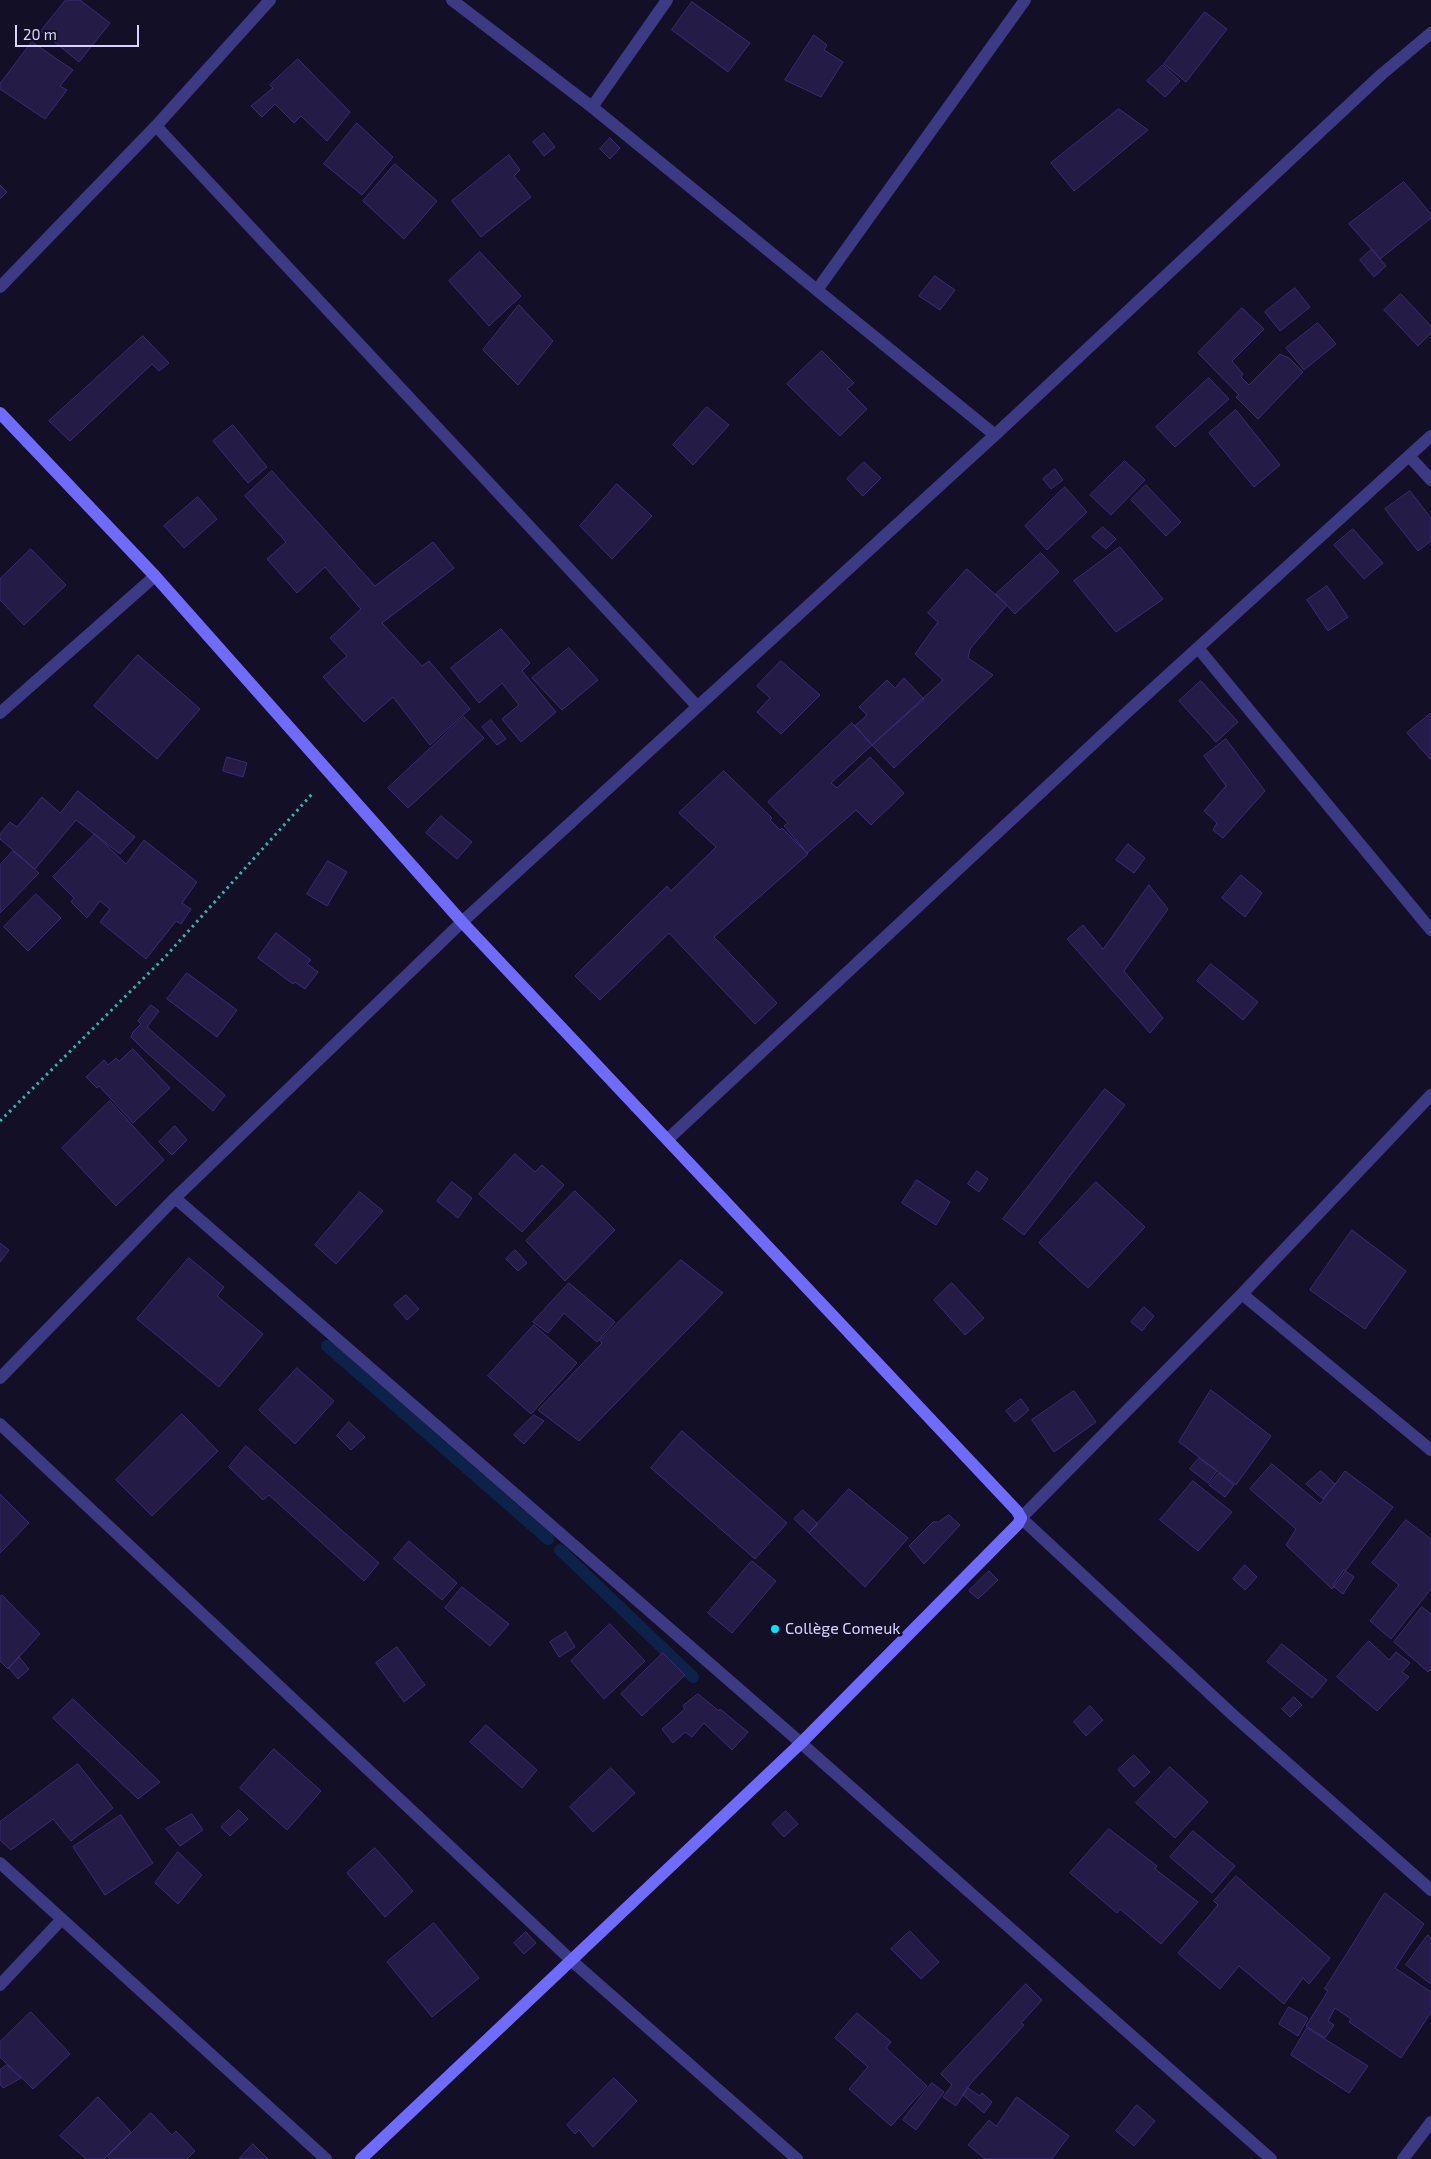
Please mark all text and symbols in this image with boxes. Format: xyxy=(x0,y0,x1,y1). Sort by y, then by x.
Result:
scale bar xyxy=(18,15,141,47)
text: 20 m xyxy=(23,25,57,43)
place label: Collège Comeuk xyxy=(785,1619,900,1639)
marker: Collège Comeuk xyxy=(769,1623,781,1635)

